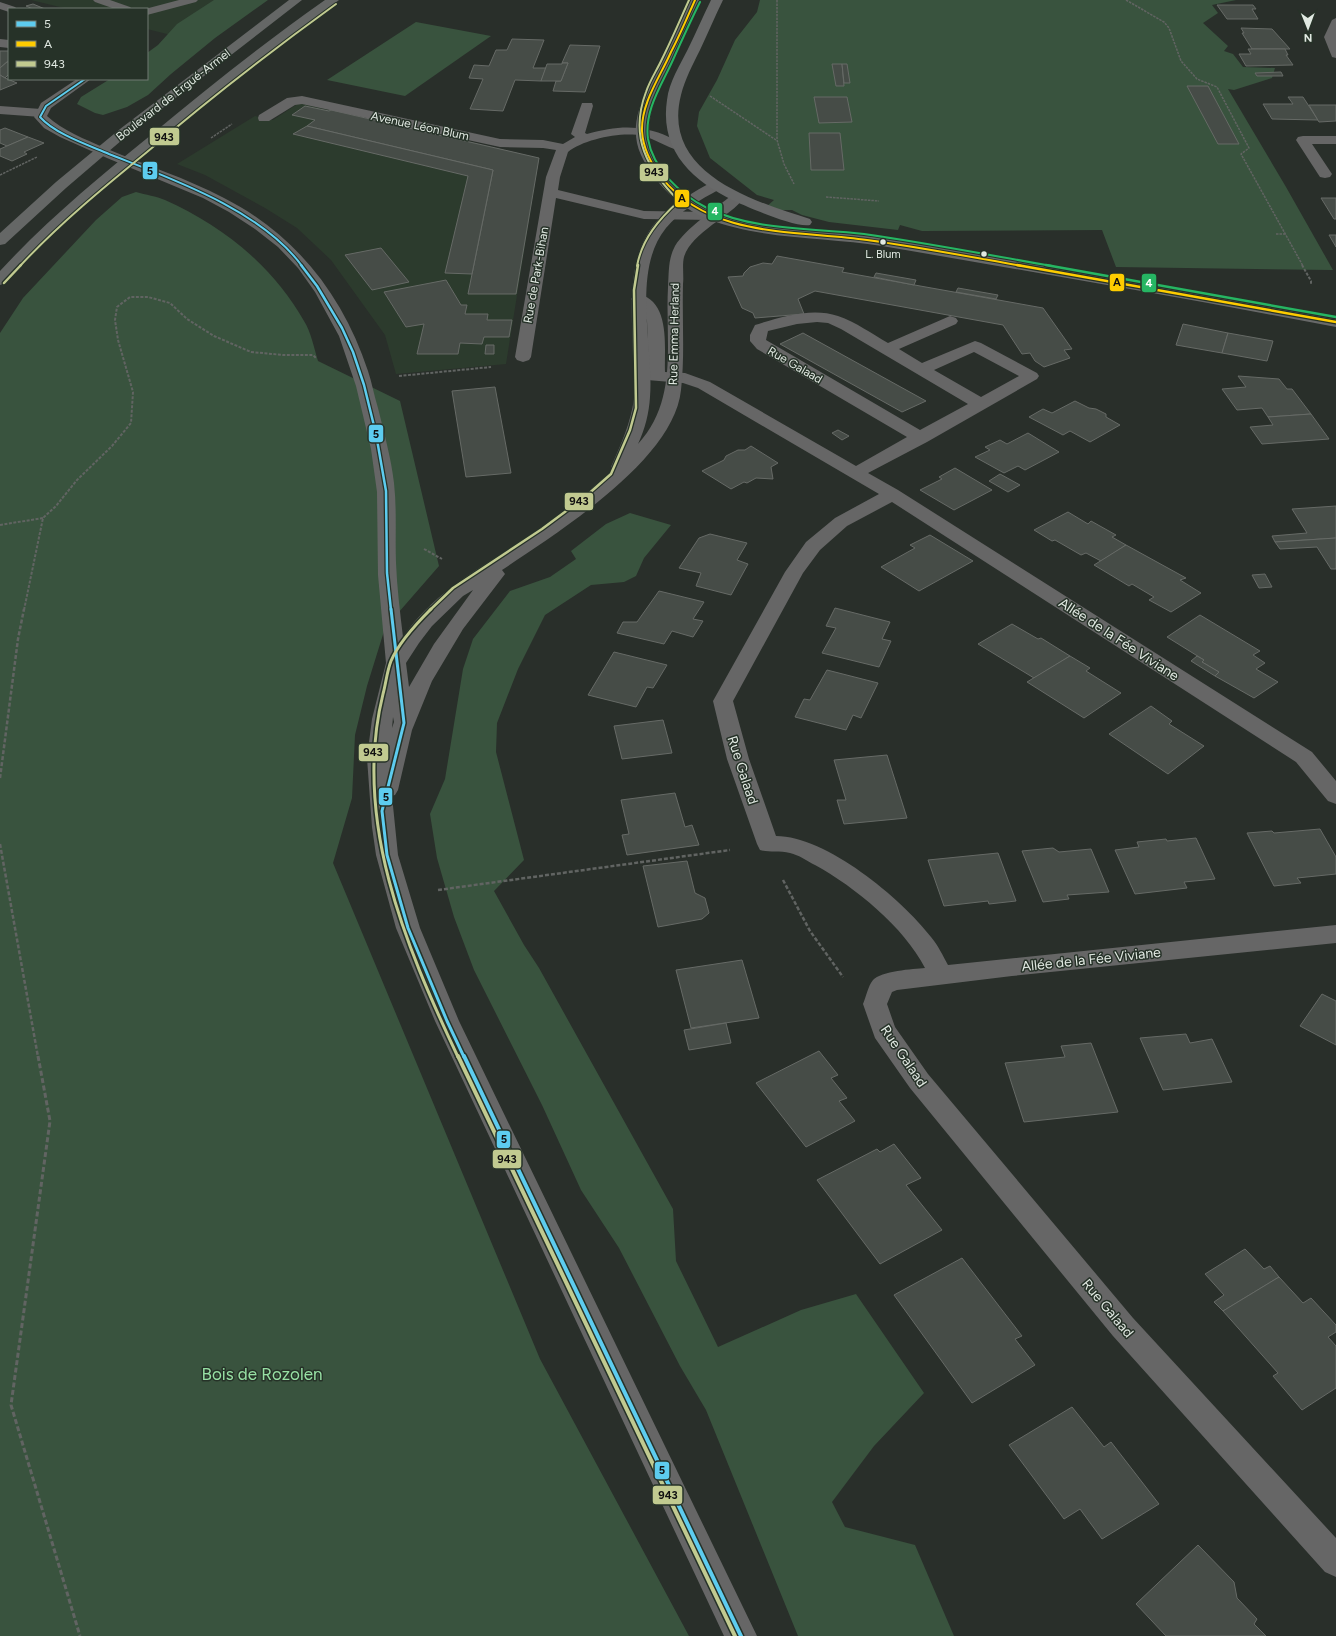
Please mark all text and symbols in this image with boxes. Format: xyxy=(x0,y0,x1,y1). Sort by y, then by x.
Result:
legend xyxy=(8,8,148,80)
north arrow xyxy=(1288,8,1328,48)
text: 5 xyxy=(44,17,51,31)
text: N xyxy=(1304,31,1313,44)
text: A xyxy=(44,37,52,51)
street label: Boulevard de Ergué-Armel xyxy=(113,46,233,144)
text: 943 xyxy=(44,57,65,71)
street label: Avenue Léon Blum xyxy=(370,109,470,143)
line badge: 943 xyxy=(149,127,180,146)
text: 943 xyxy=(154,131,174,144)
line badge: 5 xyxy=(142,161,158,180)
line badge: 943 xyxy=(639,163,669,182)
text: 5 xyxy=(147,165,153,178)
text: 943 xyxy=(644,166,664,179)
line badge: A xyxy=(674,189,690,208)
text: A xyxy=(678,192,686,205)
line badge: 4 xyxy=(707,202,723,221)
text: 4 xyxy=(712,205,719,218)
street label: Rue de Park-Bihan xyxy=(521,225,551,324)
marker: L. Blum xyxy=(878,237,888,247)
place label: L. Blum xyxy=(865,248,901,261)
unlabelled marker xyxy=(979,249,989,259)
line badge: A xyxy=(1109,273,1125,292)
line badge: 4 xyxy=(1141,273,1157,293)
text: A xyxy=(1113,276,1121,289)
text: 4 xyxy=(1146,277,1153,290)
street label: Rue Emma Herland xyxy=(666,283,682,385)
street label: Rue Galaad xyxy=(765,344,825,386)
line badge: 5 xyxy=(368,424,384,443)
text: 5 xyxy=(373,428,379,441)
line badge: 943 xyxy=(564,492,594,511)
text: 943 xyxy=(569,495,589,508)
street label: Allée de la Fée Viviane xyxy=(1055,594,1182,685)
street label: Rue Galaad xyxy=(723,734,762,807)
line badge: 943 xyxy=(358,743,389,762)
text: 943 xyxy=(363,746,383,759)
line badge: 5 xyxy=(378,787,393,806)
text: 5 xyxy=(383,791,389,804)
street label: Allée de la Fée Viviane xyxy=(1021,944,1162,975)
street label: Rue Galaad xyxy=(877,1022,930,1090)
line badge: 5 xyxy=(496,1130,511,1149)
text: 5 xyxy=(501,1133,507,1146)
line badge: 943 xyxy=(492,1149,522,1169)
text: 943 xyxy=(497,1153,517,1166)
street label: Rue Galaad xyxy=(1078,1276,1137,1341)
park label: Bois de Rozolen xyxy=(202,1364,322,1384)
line badge: 5 xyxy=(654,1461,670,1480)
text: 5 xyxy=(659,1464,665,1477)
line badge: 943 xyxy=(652,1485,683,1505)
text: 943 xyxy=(658,1489,678,1502)

